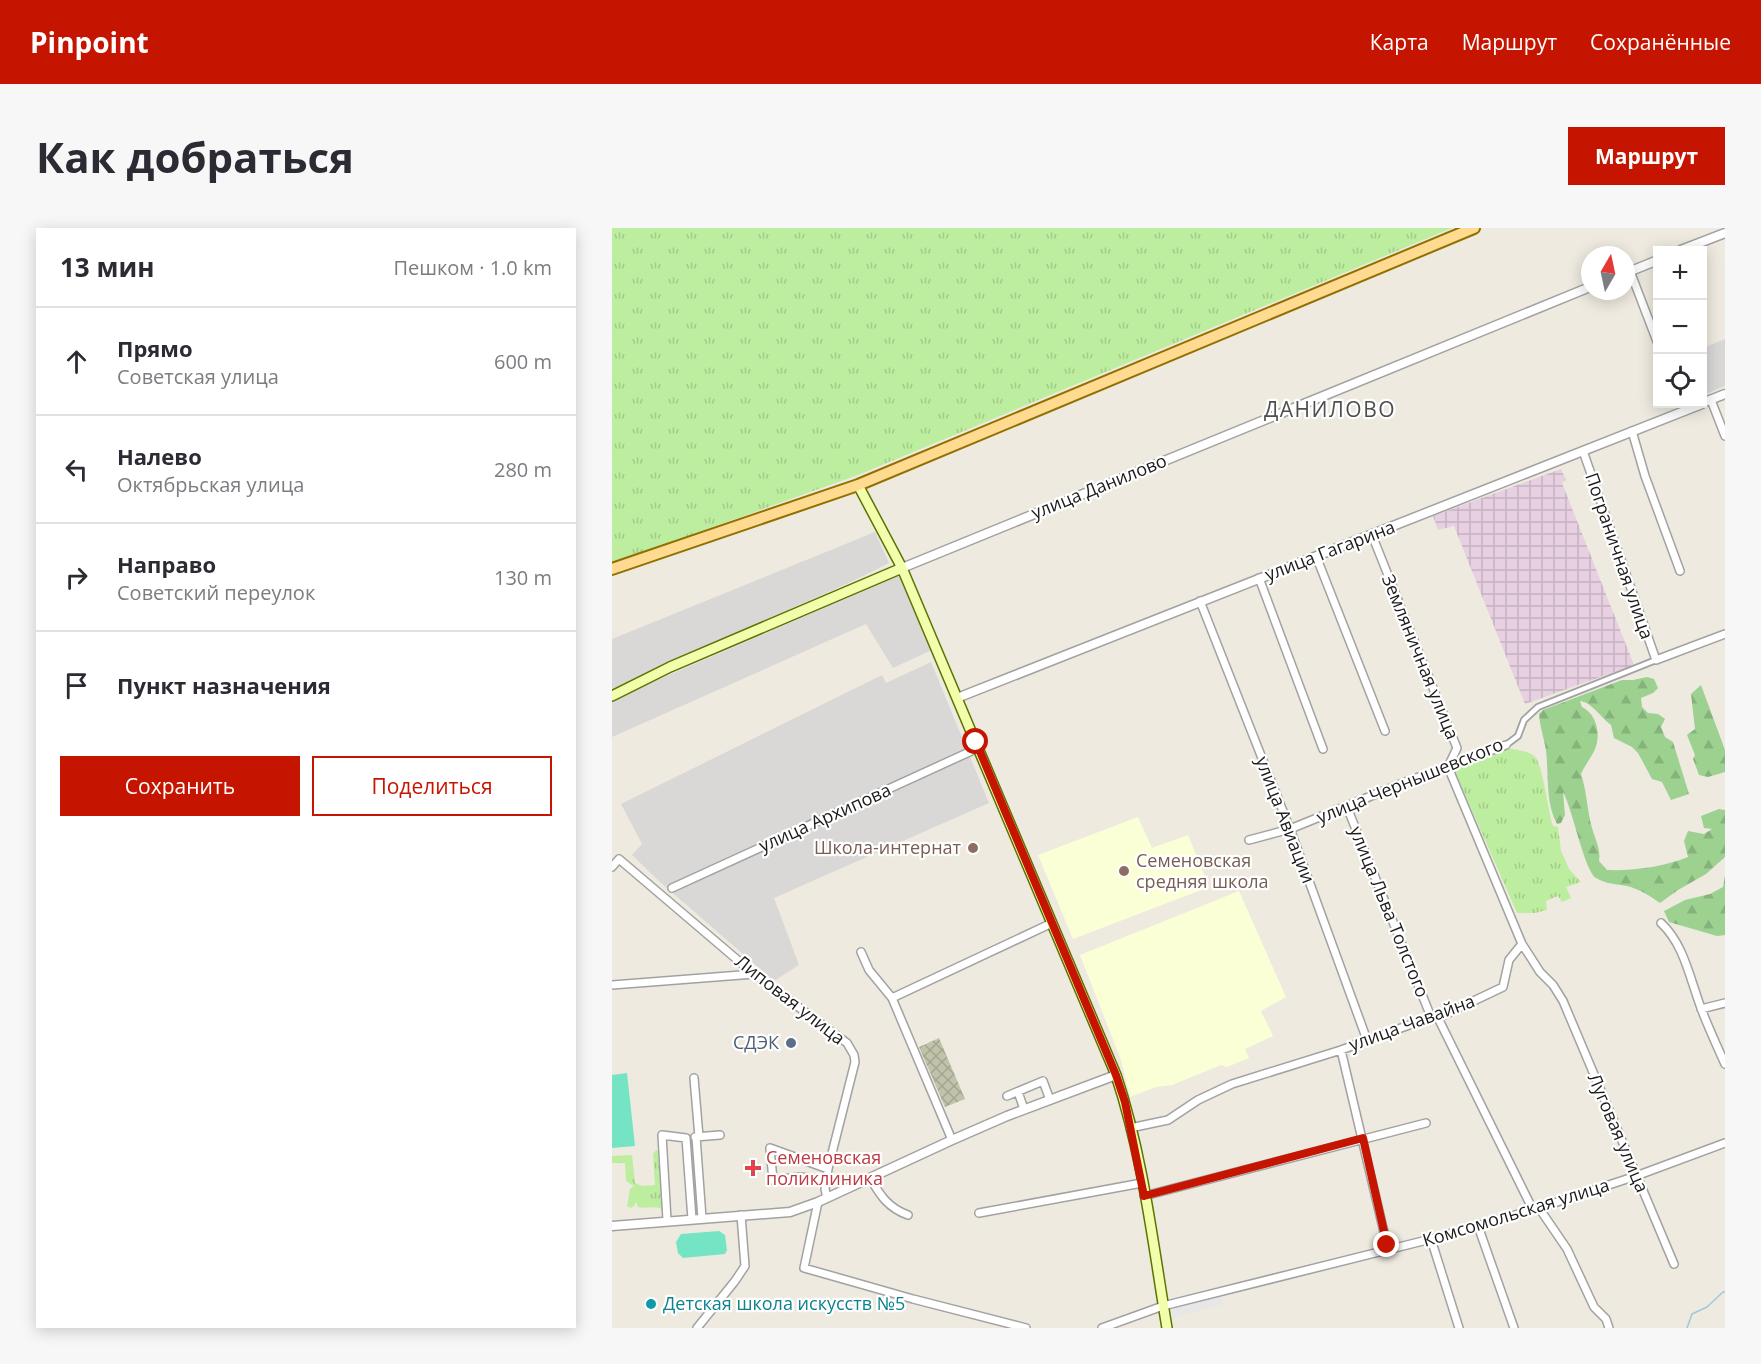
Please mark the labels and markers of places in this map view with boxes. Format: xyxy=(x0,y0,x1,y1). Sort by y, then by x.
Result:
place label: Школа-интернат xyxy=(814,835,962,859)
marker: Школа-интернат xyxy=(966,841,980,855)
place label: Семеновская средняя школа xyxy=(1136,848,1269,893)
marker: Семеновская средняя школа xyxy=(1117,864,1131,878)
place label: СДЭК xyxy=(733,1030,779,1054)
marker: СДЭК xyxy=(784,1036,798,1050)
place label: Семеновская поликлиника xyxy=(766,1145,883,1190)
marker: Семеновская поликлиника xyxy=(744,1159,762,1177)
place label: Детская школа искусств №5 xyxy=(663,1291,905,1315)
marker: Детская школа искусств №5 xyxy=(644,1297,658,1311)

